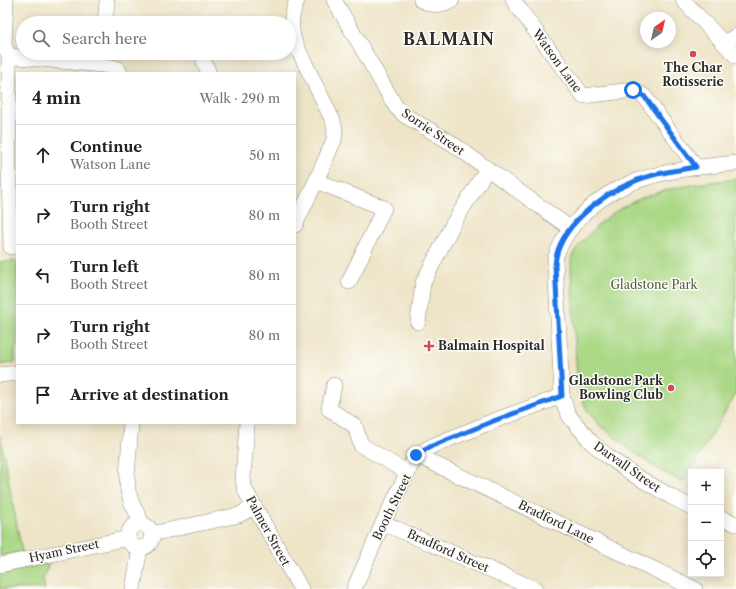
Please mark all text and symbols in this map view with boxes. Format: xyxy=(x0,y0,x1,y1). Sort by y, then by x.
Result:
north arrow xyxy=(640,12,676,48)
search box xyxy=(16,16,296,60)
street label: Watson Lane xyxy=(529,25,585,95)
icon: search xyxy=(30,27,52,49)
text: Search here xyxy=(62,29,147,48)
district label: BALMAIN xyxy=(403,29,495,49)
marker: The Char Rotisserie xyxy=(688,49,698,59)
place label: The Char Rotisserie xyxy=(662,60,724,89)
route start xyxy=(624,81,642,99)
text: 4 min xyxy=(32,88,81,108)
text: Walk · 290 m xyxy=(199,90,280,106)
street label: Sorrie Street xyxy=(399,105,468,158)
text: Continue xyxy=(70,137,142,156)
icon: ahead xyxy=(32,144,54,166)
text: 50 m xyxy=(249,147,280,163)
text: Watson Lane xyxy=(70,156,151,172)
text: Turn right xyxy=(70,197,150,216)
icon: right xyxy=(32,204,54,226)
text: 80 m xyxy=(248,207,280,223)
text: Booth Street xyxy=(70,216,148,232)
text: Turn left xyxy=(70,257,139,276)
icon: left xyxy=(32,264,54,286)
text: 80 m xyxy=(248,267,280,283)
text: Booth Street xyxy=(70,276,148,292)
park label: Gladstone Park xyxy=(610,277,699,292)
text: Turn right xyxy=(70,317,150,336)
icon: right xyxy=(32,324,54,346)
text: 80 m xyxy=(248,327,280,343)
text: Booth Street xyxy=(70,336,148,352)
place label: Balmain Hospital xyxy=(438,338,545,353)
marker: Balmain Hospital xyxy=(423,340,435,352)
place label: Gladstone Park Bowling Club xyxy=(569,373,664,402)
marker: Gladstone Park Bowling Club xyxy=(666,383,676,393)
icon: arrive xyxy=(32,384,54,406)
text: Arrive at destination xyxy=(70,385,229,404)
street label: Darvall Street xyxy=(591,438,664,496)
route end xyxy=(407,446,425,464)
map controls xyxy=(688,469,724,577)
button: + xyxy=(688,469,724,505)
street label: Booth Street xyxy=(369,470,414,542)
street label: Palmer Street xyxy=(243,493,294,569)
street label: Bradford Lane xyxy=(516,497,597,546)
button: − xyxy=(688,505,724,541)
street label: Bradford Street xyxy=(405,526,492,576)
street label: Hyam Street xyxy=(28,536,101,565)
button: locate xyxy=(688,541,724,577)

